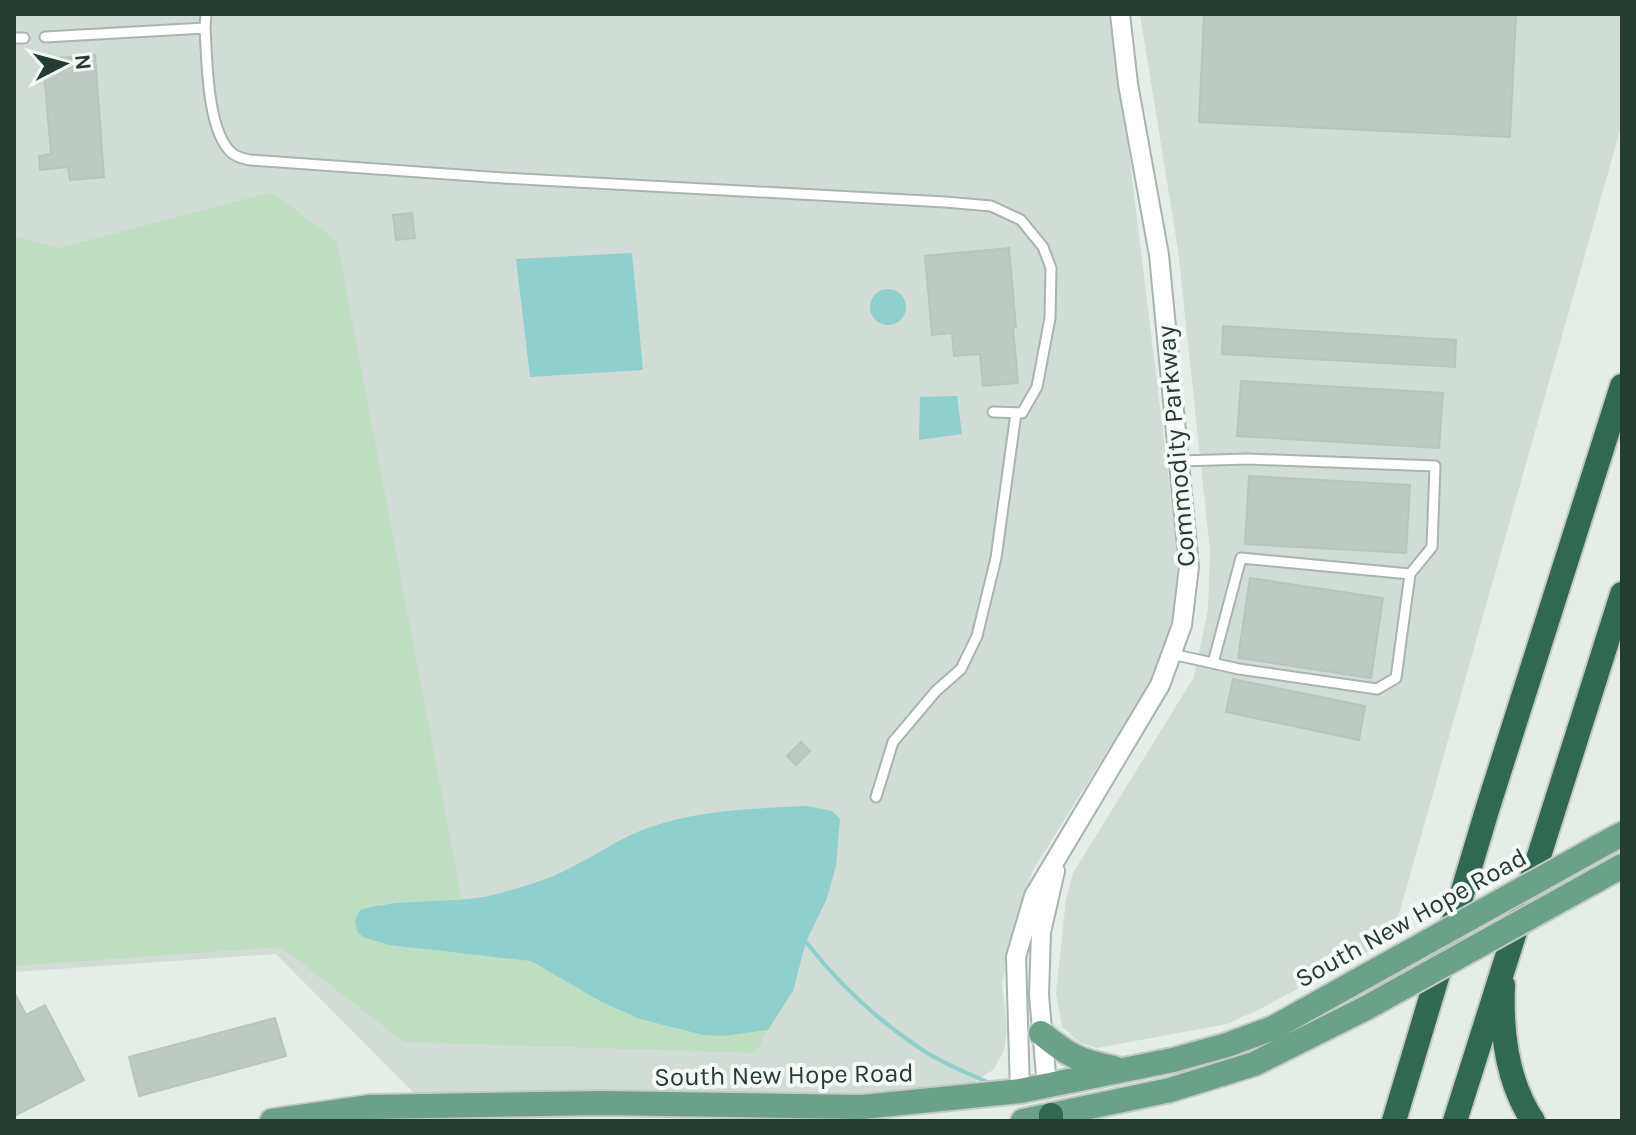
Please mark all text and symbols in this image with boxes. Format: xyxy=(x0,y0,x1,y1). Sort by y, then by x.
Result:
north arrow xyxy=(24,24,104,104)
text: N xyxy=(69,53,97,71)
street label: Commodity Parkway xyxy=(1150,324,1202,568)
street label: South New Hope Road xyxy=(1290,842,1532,994)
street label: South New Hope Road xyxy=(654,1057,914,1093)

